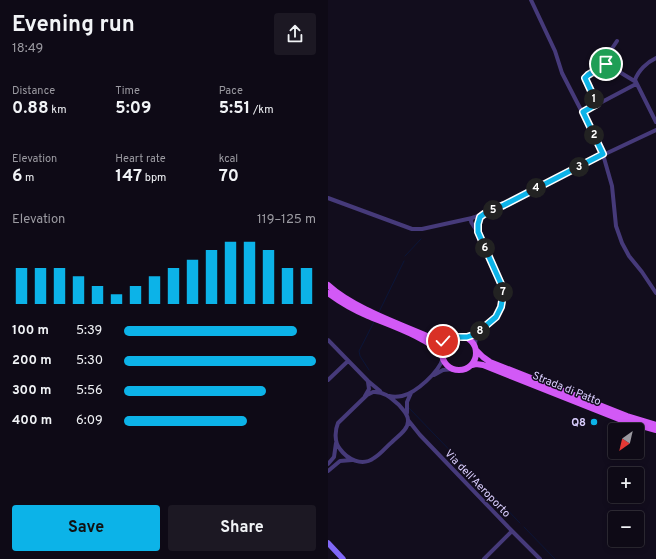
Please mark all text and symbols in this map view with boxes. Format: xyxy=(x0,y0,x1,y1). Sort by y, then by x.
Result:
text: Evening run xyxy=(12,12,135,39)
button: share xyxy=(274,13,316,55)
text: 18:49 xyxy=(12,41,43,57)
pin xyxy=(589,47,623,81)
icon: arrive xyxy=(595,53,617,75)
text: Distance xyxy=(12,84,55,98)
text: Time xyxy=(115,84,140,98)
text: Pace xyxy=(219,84,243,98)
pin: 1 xyxy=(584,89,604,109)
text: 1 xyxy=(592,92,596,106)
text: 0.88 xyxy=(12,98,49,120)
text: 5:09 xyxy=(115,98,151,120)
text: 5:51 xyxy=(219,98,250,120)
text: km xyxy=(49,103,67,117)
text: /km xyxy=(250,103,273,117)
pin: 2 xyxy=(584,125,604,145)
text: 2 xyxy=(591,128,597,142)
text: Elevation xyxy=(12,152,57,166)
text: Heart rate xyxy=(115,152,166,166)
text: kcal xyxy=(219,152,238,166)
pin: 3 xyxy=(569,157,589,177)
text: 3 xyxy=(576,160,582,174)
text: 6 xyxy=(12,166,22,188)
text: 147 xyxy=(115,166,142,188)
text: 70 xyxy=(219,166,239,188)
text: m xyxy=(22,171,34,185)
text: bpm xyxy=(142,171,166,185)
pin: 4 xyxy=(526,178,546,198)
text: 4 xyxy=(532,181,540,195)
pin: 5 xyxy=(483,200,503,220)
text: 5 xyxy=(490,203,496,217)
text: Elevation xyxy=(12,212,65,228)
text: 119–125 m xyxy=(257,212,316,228)
pin: 6 xyxy=(475,238,495,258)
text: 6 xyxy=(482,241,488,255)
pin: 7 xyxy=(493,282,513,302)
text: 7 xyxy=(500,285,506,299)
pin: 8 xyxy=(470,321,490,341)
text: 100 m xyxy=(12,323,49,339)
text: 5:39 xyxy=(76,323,102,339)
pin xyxy=(426,324,460,358)
text: 8 xyxy=(477,324,483,338)
icon: check xyxy=(432,330,454,352)
text: 200 m xyxy=(12,353,52,369)
text: 5:30 xyxy=(76,353,103,369)
street label: Strada di Patto xyxy=(530,369,603,409)
text: 300 m xyxy=(12,383,51,399)
text: 5:56 xyxy=(76,383,103,399)
text: 400 m xyxy=(12,413,52,429)
text: 6:09 xyxy=(76,413,103,429)
place label: Q8 xyxy=(571,416,586,430)
marker: Q8 xyxy=(589,417,599,427)
north arrow xyxy=(608,423,644,459)
map controls xyxy=(608,423,644,547)
street label: Via dell'Aeroporto xyxy=(441,447,513,521)
button: + xyxy=(608,467,644,503)
button: Save xyxy=(12,505,160,551)
button: Share xyxy=(168,505,316,551)
button: − xyxy=(608,511,644,547)

